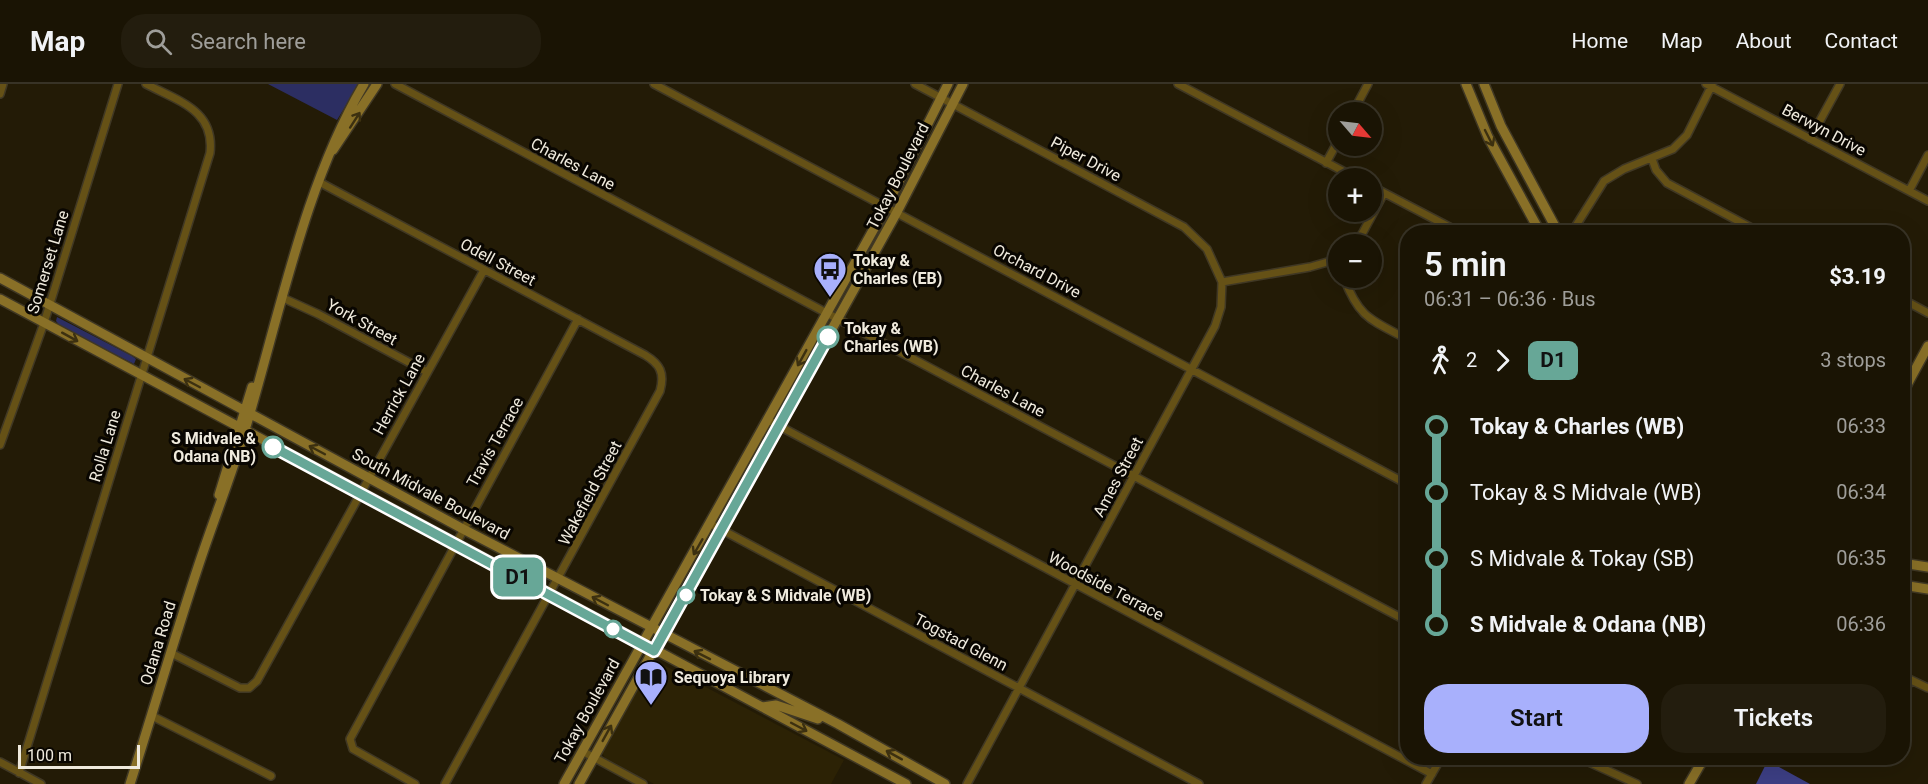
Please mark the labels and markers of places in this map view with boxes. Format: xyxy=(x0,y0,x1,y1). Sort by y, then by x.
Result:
bus stop icon: Tokay & Charles (EB) xyxy=(812,251,848,298)
place label: Tokay & Charles (EB) xyxy=(853,251,942,288)
place label: Tokay & Charles (WB) xyxy=(844,319,939,356)
marker: Tokay & Charles (WB) xyxy=(817,326,839,348)
place label: S Midvale & Odana (NB) xyxy=(171,429,256,466)
marker: S Midvale & Odana (NB) xyxy=(262,436,284,458)
marker: Tokay & S Midvale (WB) xyxy=(677,586,695,604)
place label: Tokay & S Midvale (WB) xyxy=(700,586,871,605)
unlabelled marker xyxy=(604,620,622,638)
library icon: Sequoya Library xyxy=(633,659,669,706)
place label: Sequoya Library xyxy=(674,668,791,687)

